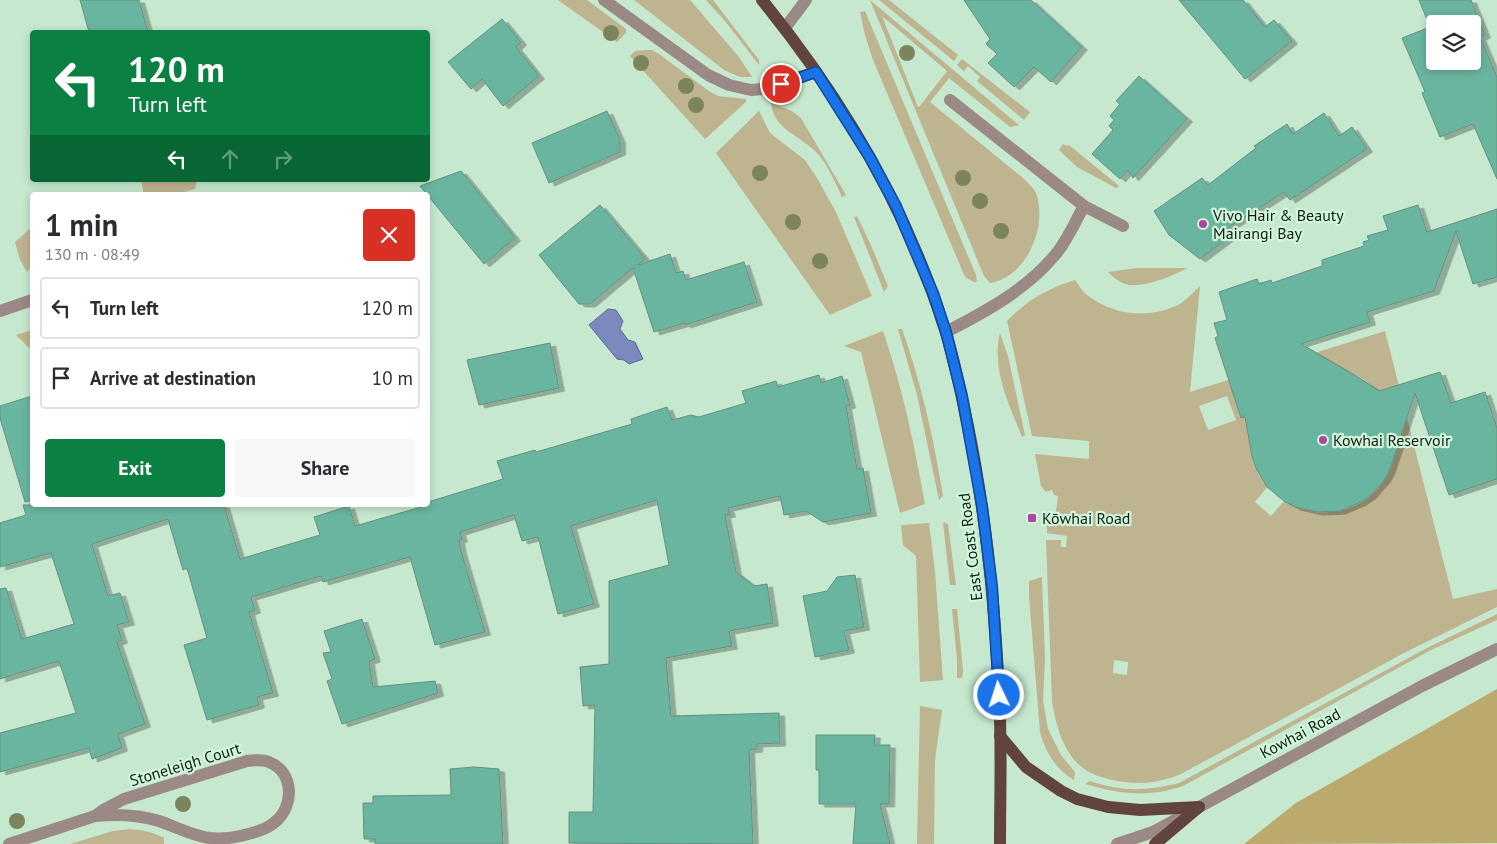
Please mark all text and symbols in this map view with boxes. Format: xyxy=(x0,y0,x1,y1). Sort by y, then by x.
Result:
map controls xyxy=(1426,15,1481,70)
button: layers xyxy=(1426,15,1481,70)
text: 120 m xyxy=(128,46,225,92)
icon: left xyxy=(45,50,110,115)
pin xyxy=(760,63,802,105)
icon: arrive xyxy=(767,70,795,98)
text: Turn left xyxy=(128,90,207,118)
icon: left xyxy=(163,145,191,173)
icon: ahead xyxy=(216,145,244,173)
icon: right xyxy=(269,145,297,173)
text: 1 min xyxy=(45,205,118,244)
place label: Vivo Hair & Beauty Mairangi Bay xyxy=(1212,205,1344,243)
button: close xyxy=(363,209,415,261)
marker: Vivo Hair & Beauty Mairangi Bay xyxy=(1197,218,1209,230)
text: 130 m · 08:49 xyxy=(45,244,140,264)
icon: left xyxy=(47,294,75,322)
text: Turn left xyxy=(90,296,159,320)
text: 120 m xyxy=(361,296,413,320)
icon: arrive xyxy=(47,364,75,392)
text: Arrive at destination xyxy=(90,366,256,390)
text: 10 m xyxy=(372,366,413,390)
place label: Kowhai Reservoir xyxy=(1333,430,1451,450)
marker: Kowhai Reservoir xyxy=(1317,434,1329,446)
button: Exit xyxy=(45,439,225,497)
button: Share xyxy=(235,439,415,497)
street label: East Coast Road xyxy=(953,492,987,602)
place label: Kōwhai Road xyxy=(1042,508,1130,528)
marker: Kōwhai Road xyxy=(1026,512,1038,524)
position arrow xyxy=(972,668,1024,720)
street label: Kowhai Road xyxy=(1256,703,1344,763)
street label: Stoneleigh Court xyxy=(127,737,243,790)

